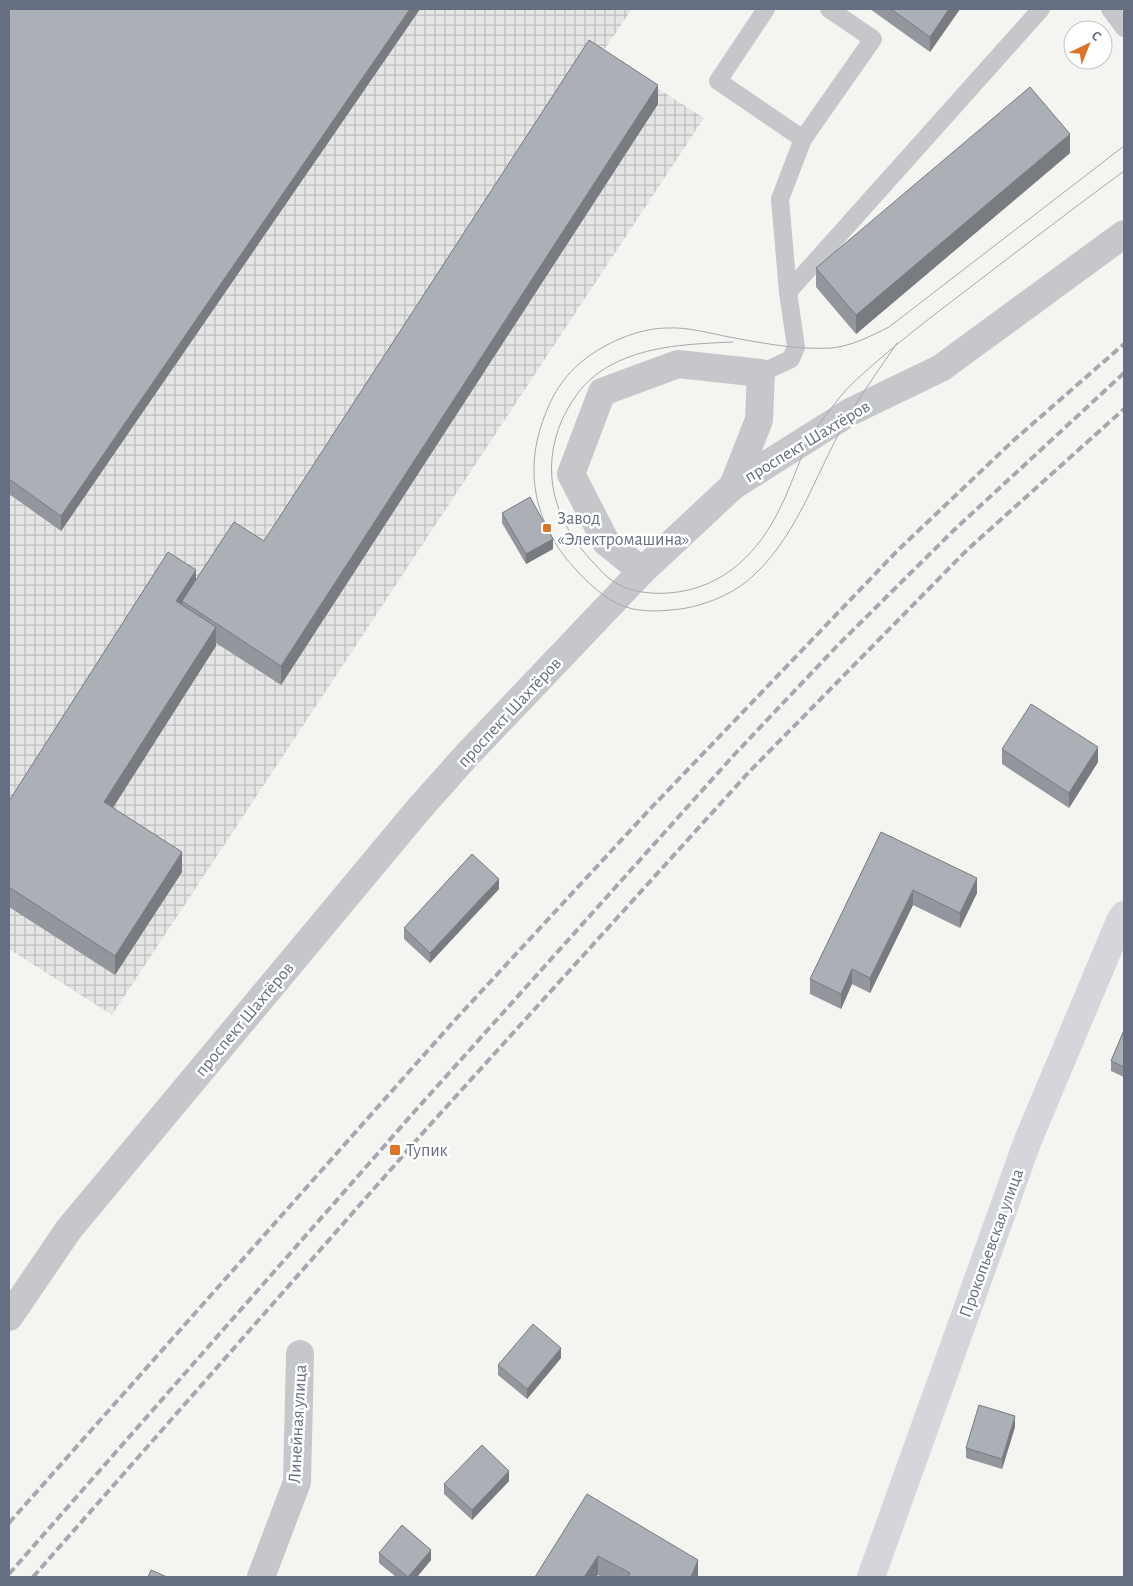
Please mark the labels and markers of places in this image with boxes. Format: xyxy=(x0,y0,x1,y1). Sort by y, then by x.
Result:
place label: Завод «Электромашина» xyxy=(557,510,689,549)
marker: Завод «Электромашина» xyxy=(541,522,553,534)
place label: Тупик xyxy=(406,1142,449,1160)
marker: Тупик xyxy=(388,1143,402,1157)

